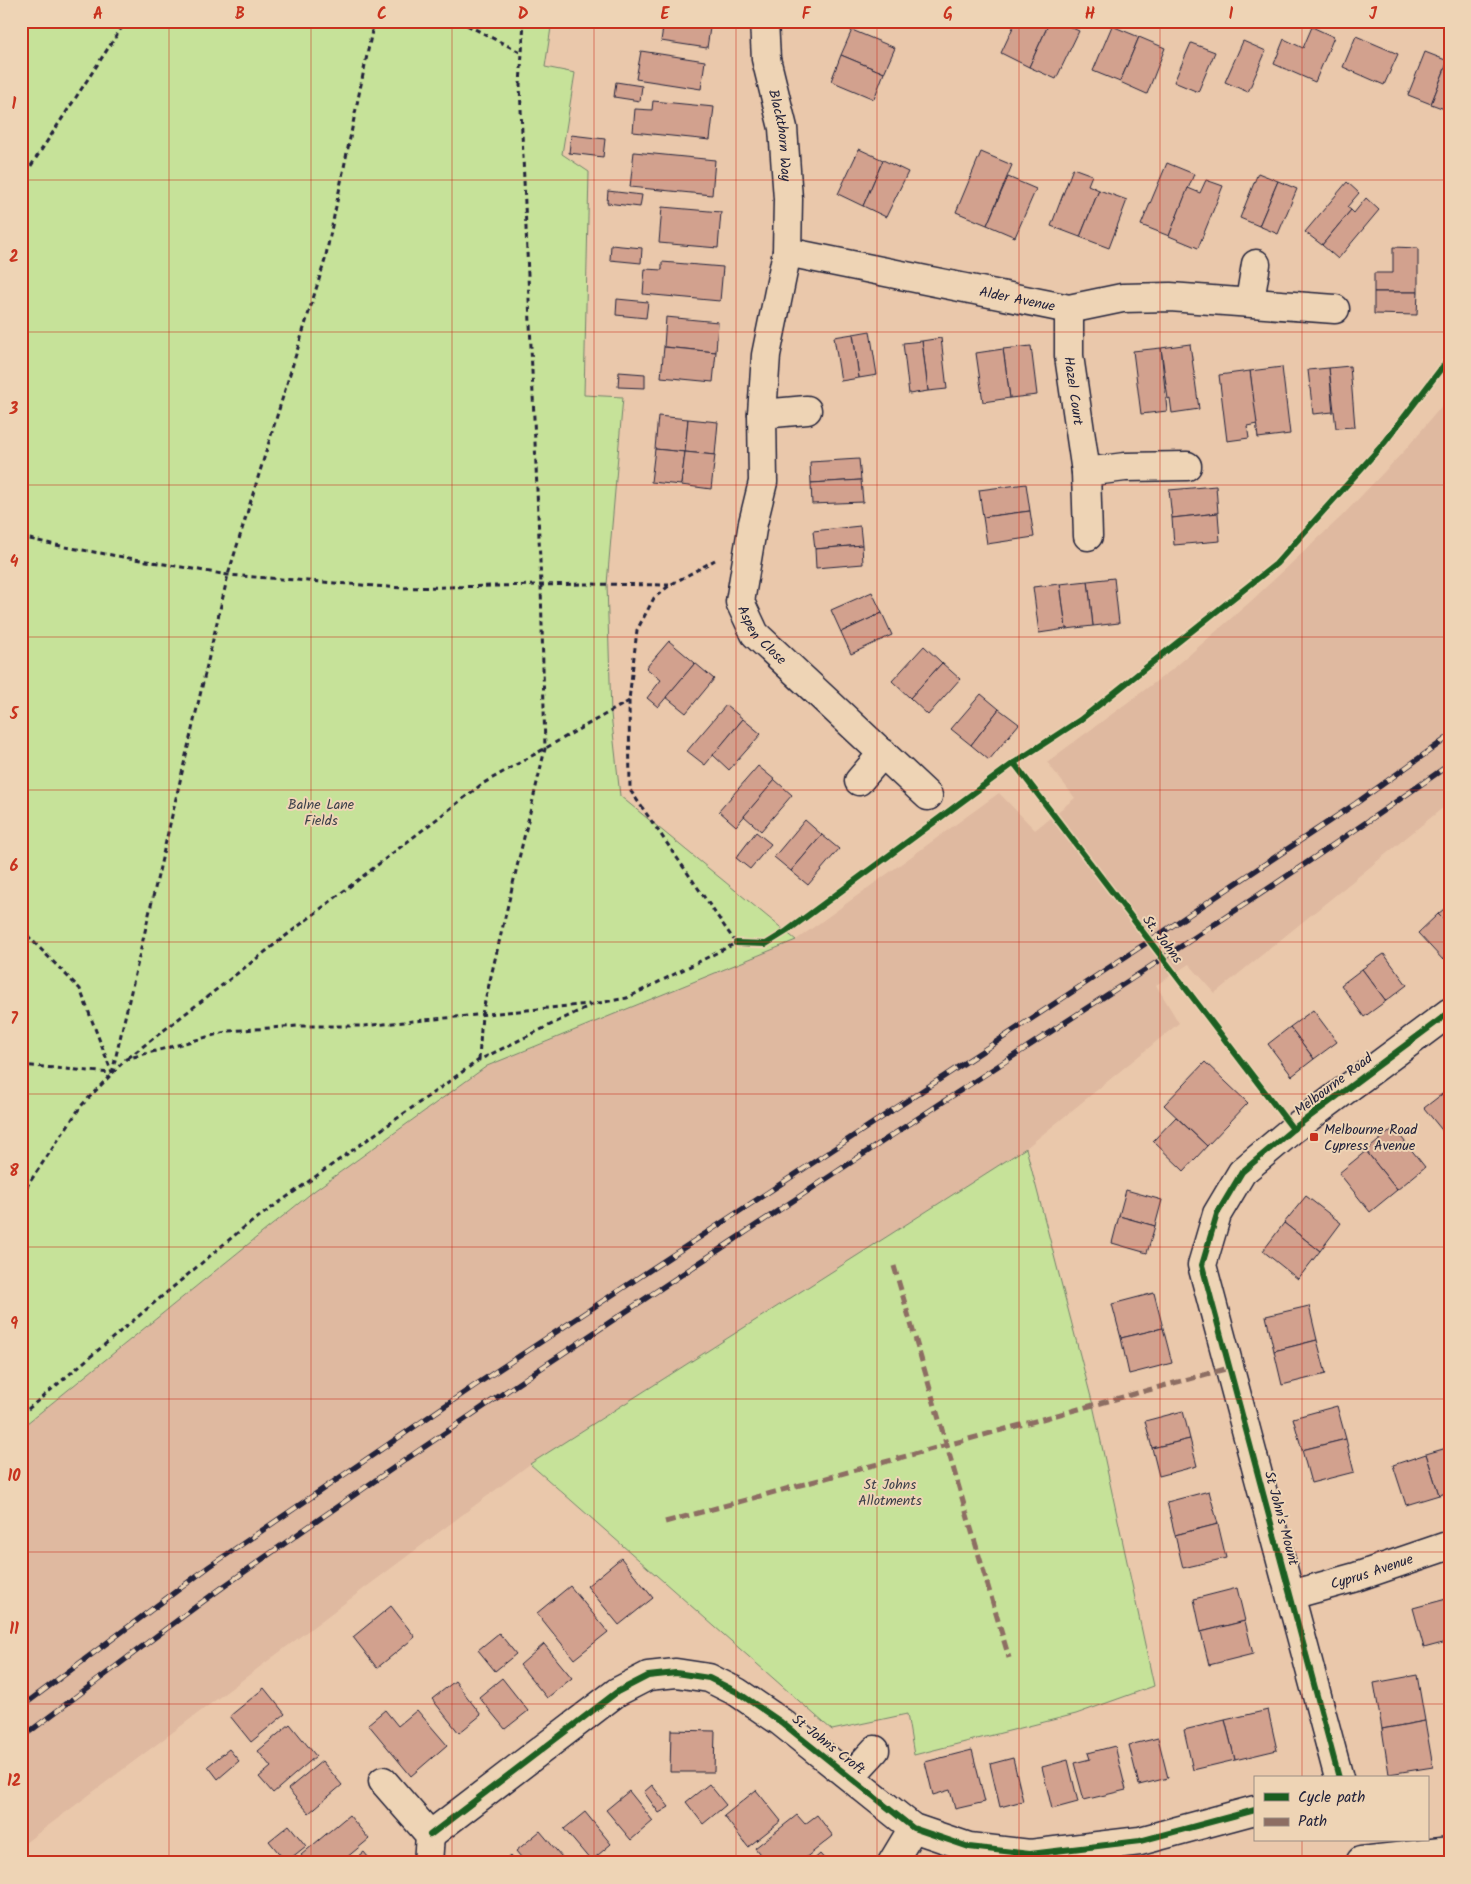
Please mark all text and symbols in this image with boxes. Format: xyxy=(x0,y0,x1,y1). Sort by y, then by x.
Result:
text: A xyxy=(93,2,103,27)
text: B xyxy=(235,2,245,27)
text: C xyxy=(377,2,387,27)
text: D xyxy=(518,2,529,27)
text: E xyxy=(661,2,671,27)
text: F xyxy=(802,2,812,27)
text: G xyxy=(943,2,953,27)
text: H xyxy=(1085,2,1095,27)
text: I xyxy=(1229,2,1234,27)
text: J xyxy=(1369,2,1378,27)
street label: Blackthorn Way xyxy=(762,87,797,182)
text: 1 xyxy=(12,92,17,117)
text: 2 xyxy=(9,245,19,270)
street label: Alder Avenue xyxy=(977,281,1058,318)
street label: Hazel Court xyxy=(1057,355,1089,427)
text: 3 xyxy=(9,397,19,422)
text: 4 xyxy=(10,550,19,575)
street label: Aspen Close xyxy=(731,602,792,671)
text: 5 xyxy=(9,702,20,727)
park label: Balne Lane Fields xyxy=(288,794,355,832)
text: 6 xyxy=(10,854,19,879)
street label: St. Johns xyxy=(1137,911,1188,968)
text: 7 xyxy=(10,1007,18,1032)
street label: Melbourne Road xyxy=(1290,1047,1378,1122)
place label: Melbourne Road Cypress Avenue xyxy=(1324,1119,1418,1157)
marker: Melbourne Road Cypress Avenue xyxy=(1308,1131,1320,1143)
text: 8 xyxy=(9,1159,19,1184)
text: 9 xyxy=(10,1312,18,1337)
text: 10 xyxy=(7,1464,21,1489)
street label: St John's Mount xyxy=(1258,1469,1304,1568)
park label: St Johns Allotments xyxy=(858,1474,922,1512)
street label: Cyprus Avenue xyxy=(1328,1548,1417,1596)
text: 11 xyxy=(9,1617,19,1642)
street label: St Johns Croft xyxy=(787,1709,870,1781)
text: 12 xyxy=(7,1769,21,1794)
legend xyxy=(1254,1776,1428,1842)
text: Cycle path xyxy=(1298,1786,1365,1810)
text: Path xyxy=(1298,1810,1327,1834)

